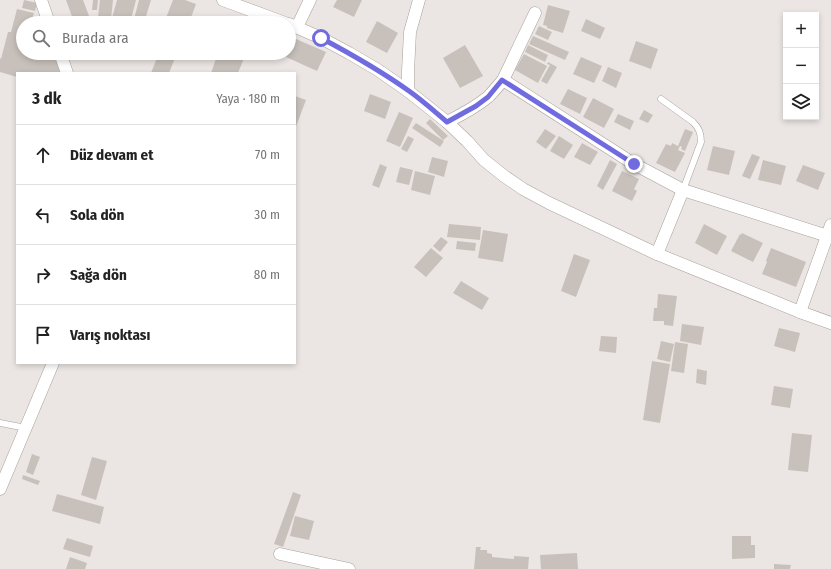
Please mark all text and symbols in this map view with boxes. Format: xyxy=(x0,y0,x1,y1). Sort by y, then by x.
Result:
map controls xyxy=(783,12,819,120)
button: + xyxy=(783,12,819,48)
search box xyxy=(16,16,296,60)
icon: search xyxy=(30,27,52,49)
text: Burada ara xyxy=(62,29,129,47)
route start xyxy=(312,29,330,47)
button: − xyxy=(783,48,819,84)
button: layers xyxy=(783,84,819,120)
text: 3 dk xyxy=(32,88,62,109)
text: Yaya · 180 m xyxy=(216,91,280,106)
icon: ahead xyxy=(32,144,54,166)
text: Düz devam et xyxy=(70,146,153,164)
text: 70 m xyxy=(255,147,280,162)
route end xyxy=(625,155,643,173)
icon: left xyxy=(32,204,54,226)
text: Sola dön xyxy=(70,206,124,224)
text: 30 m xyxy=(254,207,280,222)
icon: right xyxy=(32,264,54,286)
text: Sağa dön xyxy=(70,266,127,284)
text: 80 m xyxy=(254,267,280,282)
icon: arrive xyxy=(32,324,54,346)
text: Varış noktası xyxy=(70,326,150,344)

